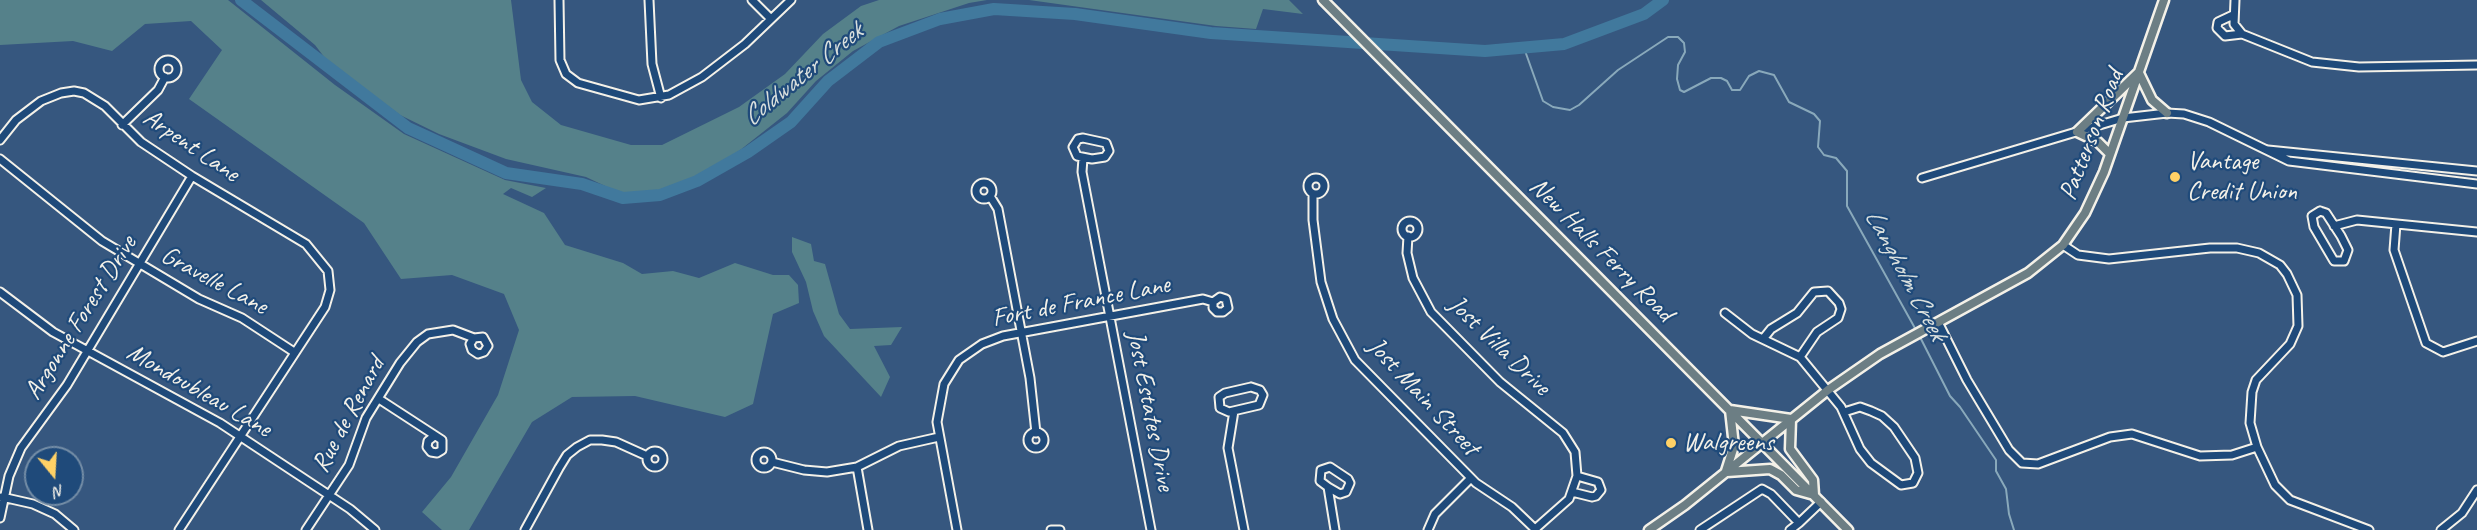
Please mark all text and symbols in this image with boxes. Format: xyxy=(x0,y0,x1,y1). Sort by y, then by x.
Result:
water label: Coldwater Creek xyxy=(736,16,870,134)
street label: Patterson Road xyxy=(2053,65,2131,205)
street label: Arpent Lane xyxy=(137,102,245,190)
place label: Vantage Credit Union xyxy=(2187,146,2297,207)
marker: Vantage Credit Union xyxy=(2168,170,2182,184)
street label: New Halls Ferry Road xyxy=(1522,171,1680,329)
water label: Langholm Creek xyxy=(1857,204,1953,346)
street label: Argonne Forest Drive xyxy=(18,230,144,406)
street label: Gravelle Lane xyxy=(155,240,273,322)
street label: Fort de France Lane xyxy=(989,269,1173,335)
street label: Jost Villa Drive xyxy=(1441,289,1557,403)
street label: Jost Estates Drive xyxy=(1119,328,1181,494)
street label: Jost Main Street xyxy=(1360,331,1486,463)
street label: Mondoubleau Lane xyxy=(121,337,277,445)
street label: Rue de Renard xyxy=(306,352,392,478)
place label: Walgreens xyxy=(1683,427,1774,459)
marker: Walgreens xyxy=(1664,436,1678,450)
north arrow xyxy=(24,446,84,506)
text: N xyxy=(51,480,67,502)

